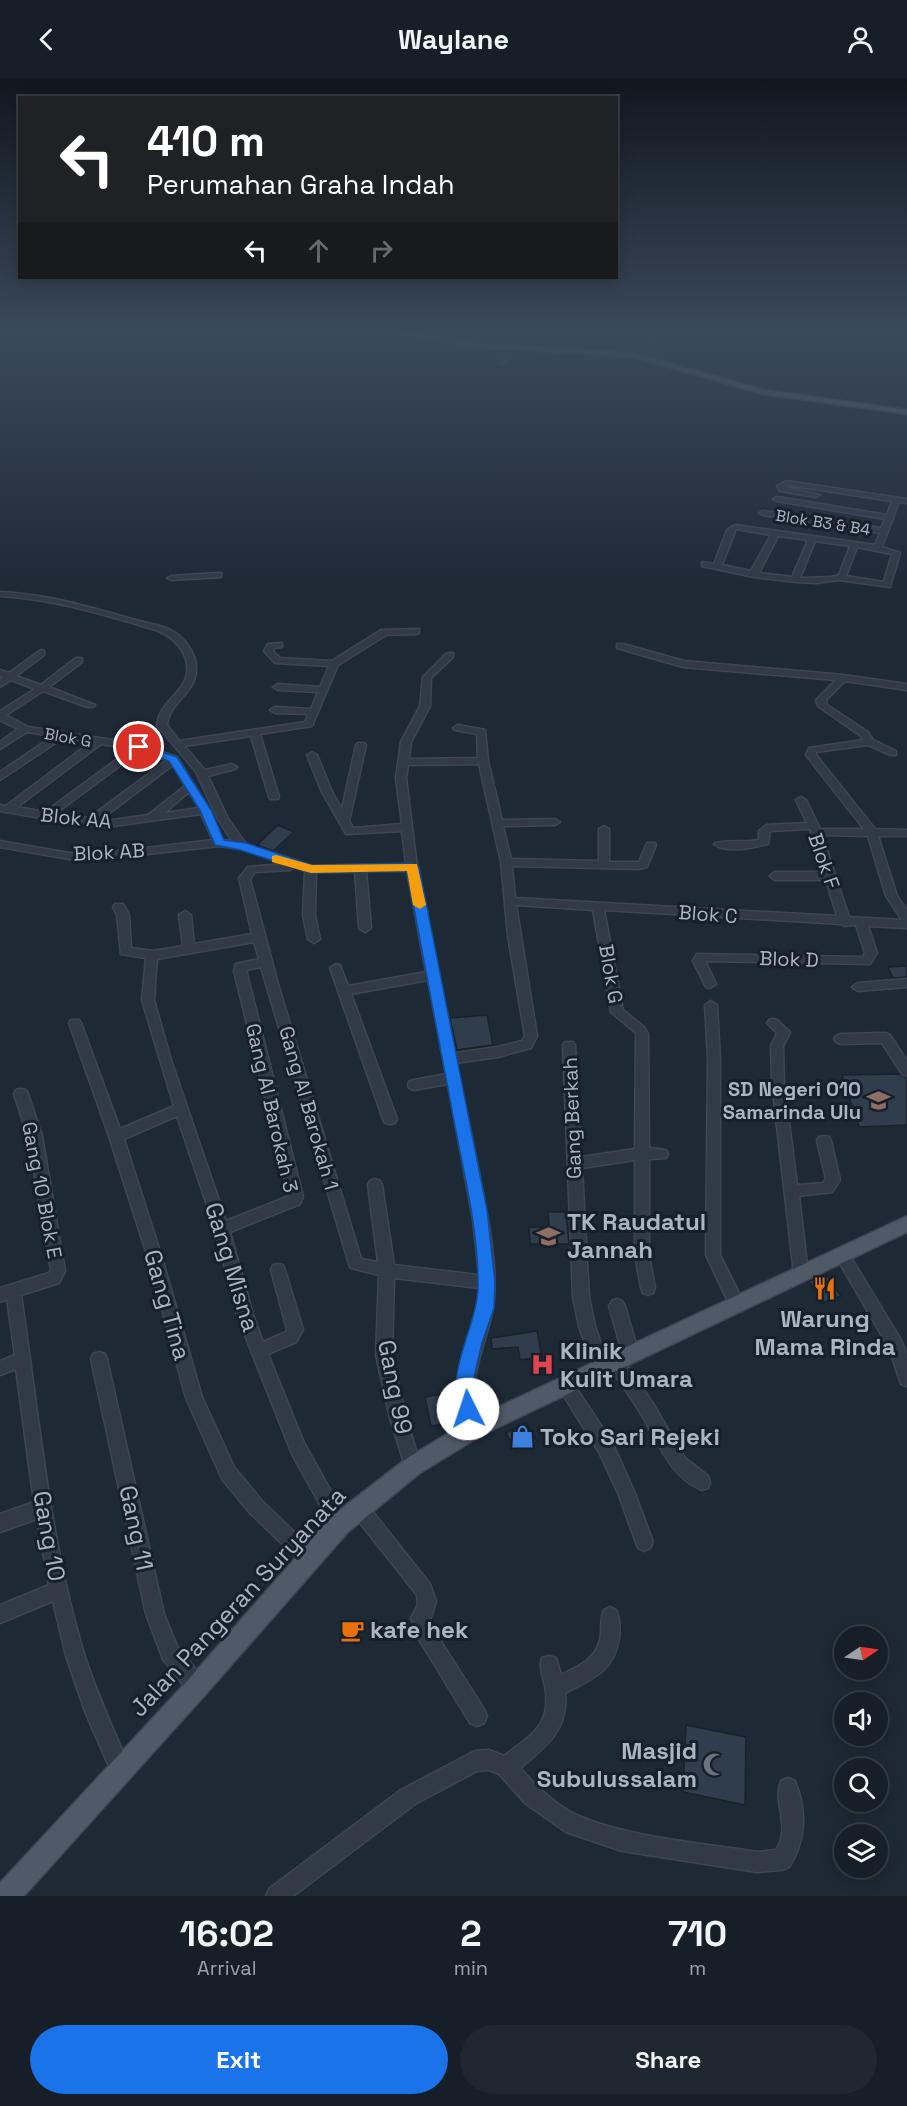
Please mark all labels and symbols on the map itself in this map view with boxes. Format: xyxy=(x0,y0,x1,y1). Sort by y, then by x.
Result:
street label: Blok B3 & B4 xyxy=(774,505,872,540)
pin xyxy=(113,721,164,772)
street label: Blok G xyxy=(43,723,93,752)
street label: Blok AA xyxy=(39,801,113,835)
street label: Blok F xyxy=(802,830,846,892)
street label: Blok AB xyxy=(72,837,146,867)
street label: Blok C xyxy=(678,899,738,929)
street label: Blok G xyxy=(593,942,629,1006)
street label: Blok D xyxy=(759,945,819,973)
street label: Gang Al Barokah 3 xyxy=(240,1021,304,1195)
street label: Gang Al Barokah 1 xyxy=(273,1023,345,1193)
street label: Gang Berkah xyxy=(557,1057,587,1179)
place label: SD Negeri 010 Samarinda Ulu xyxy=(723,1076,861,1125)
school or university icon: SD Negeri 010 Samarinda Ulu xyxy=(866,1087,892,1113)
street label: Gang 10 Blok E xyxy=(16,1119,68,1261)
street label: Gang Misna xyxy=(198,1198,267,1336)
place label: TK Raudatul Jannah xyxy=(567,1206,706,1265)
school or university icon: TK Raudatul Jannah xyxy=(536,1223,562,1249)
street label: Gang Tina xyxy=(137,1246,198,1364)
restaurant icon: Warung Mama Rinda xyxy=(812,1276,838,1302)
place label: Warung Mama Rinda xyxy=(754,1303,896,1362)
place label: Klinik Kulit Umara xyxy=(560,1335,693,1394)
street label: Gang 99 xyxy=(371,1337,420,1437)
hospital icon: Klinik Kulit Umara xyxy=(529,1352,555,1378)
position arrow xyxy=(436,1377,500,1441)
place label: Toko Sari Rejeki xyxy=(540,1421,720,1452)
shop icon: Toko Sari Rejeki xyxy=(509,1424,535,1450)
street label: Jalan Pangeran Suryanata xyxy=(123,1480,352,1723)
street label: Gang 11 xyxy=(112,1483,161,1573)
street label: Gang 10 xyxy=(26,1488,73,1584)
place label: kafe hek xyxy=(370,1614,469,1645)
cafe icon: kafe hek xyxy=(339,1617,365,1643)
north arrow xyxy=(834,1626,888,1680)
place label: Masjid Subulussalam xyxy=(537,1735,697,1794)
mosque icon: Masjid Subulussalam xyxy=(702,1752,728,1778)

